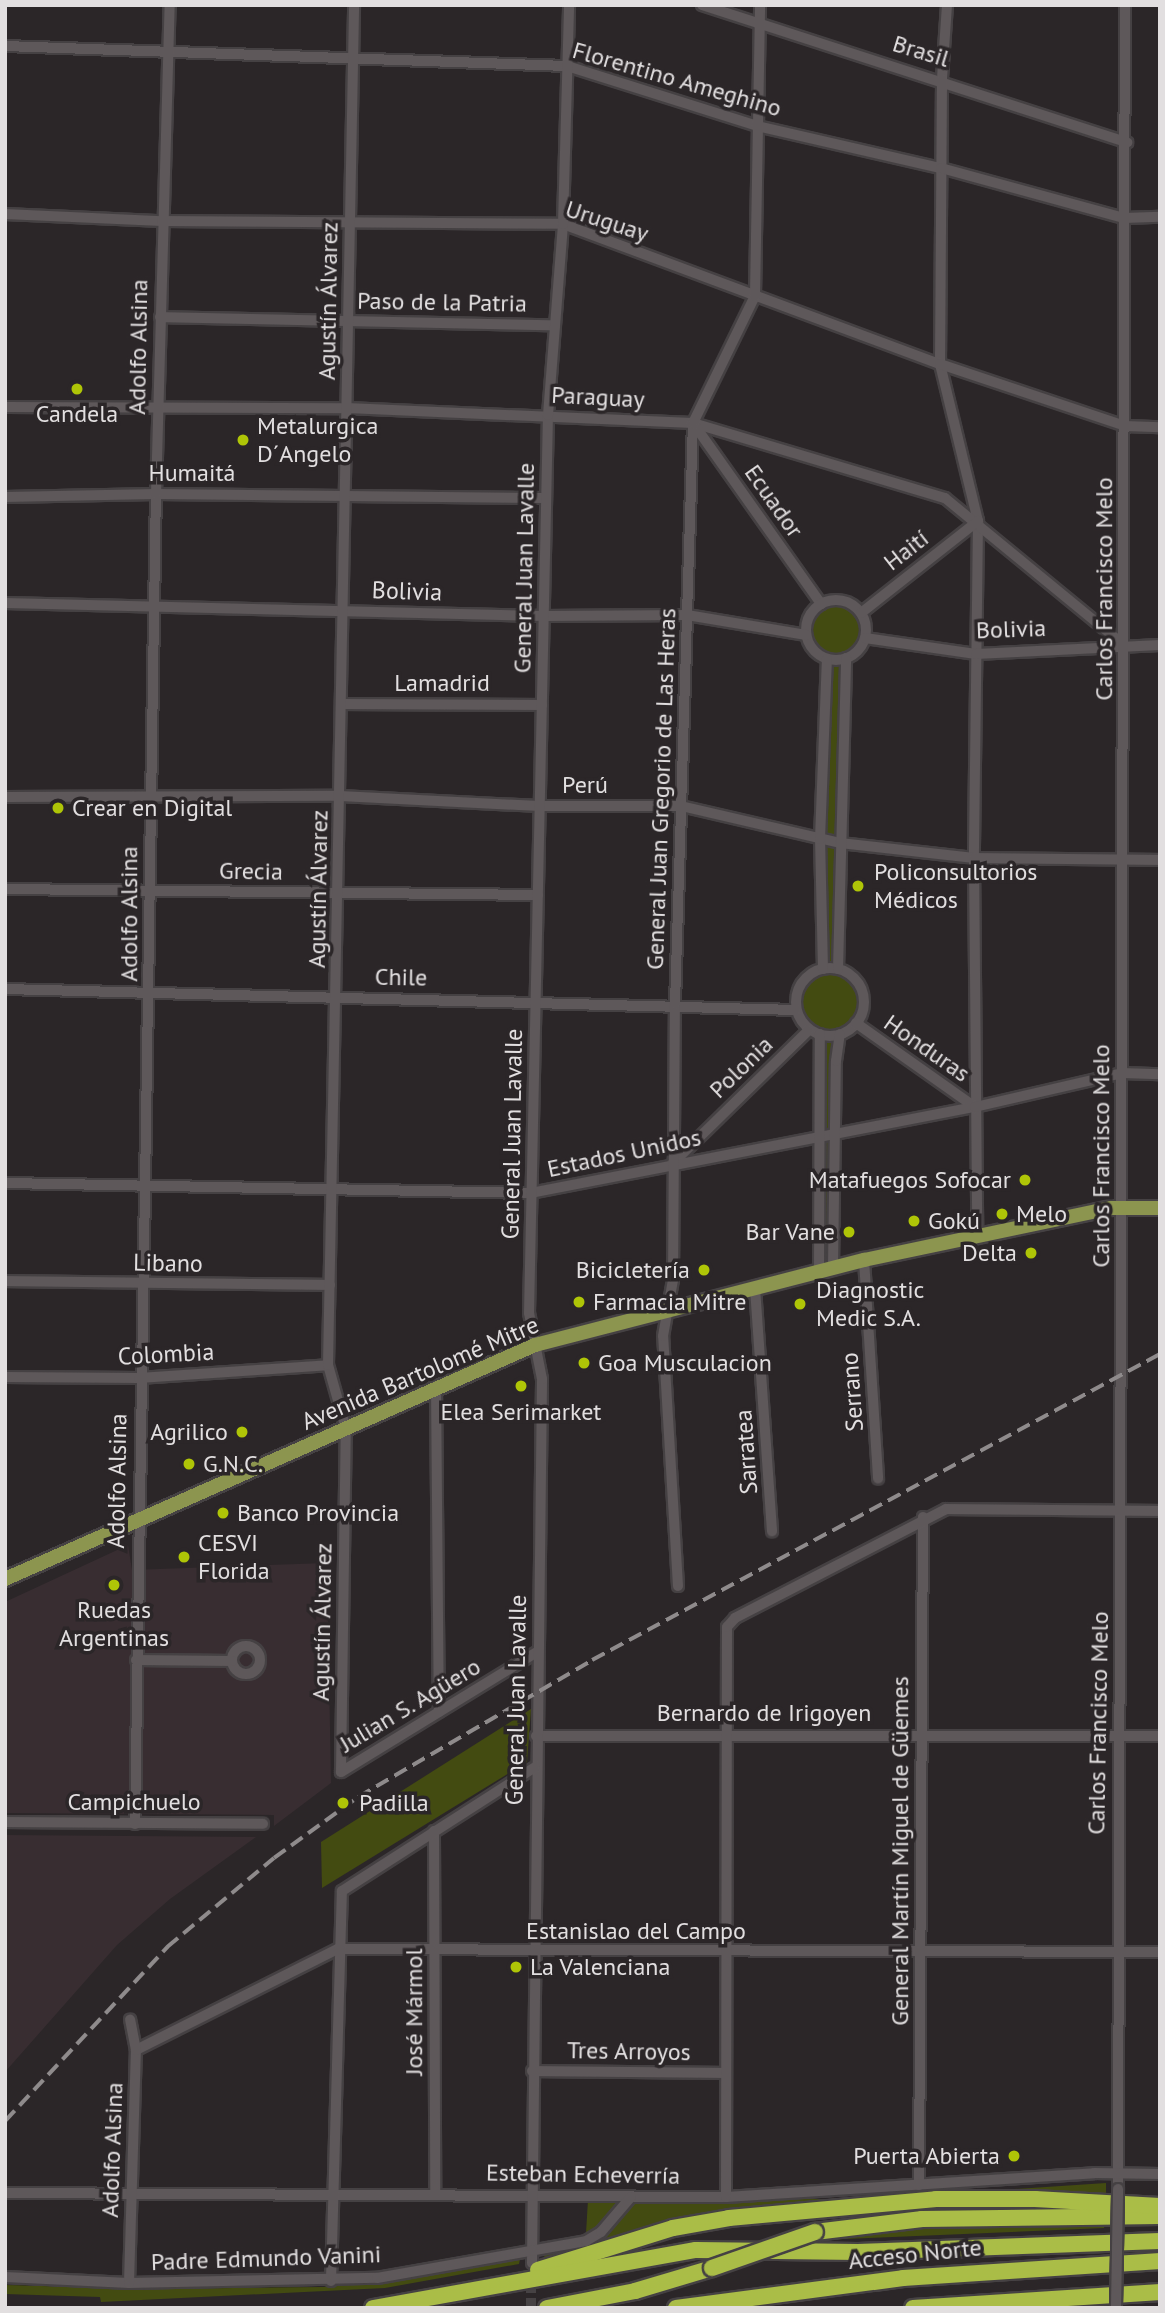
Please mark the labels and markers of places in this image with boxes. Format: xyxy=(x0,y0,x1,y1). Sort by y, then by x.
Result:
marker: Candela xyxy=(69,381,85,397)
place label: Candela xyxy=(36,400,118,428)
place label: Metalurgica D´Angelo xyxy=(257,412,378,468)
marker: Metalurgica D´Angelo xyxy=(235,432,251,448)
place label: Crear en Digital xyxy=(72,794,232,822)
marker: Crear en Digital xyxy=(50,800,66,816)
place label: Policonsultorios Médicos xyxy=(874,858,1037,914)
marker: Policonsultorios Médicos xyxy=(848,876,868,896)
place label: Matafuegos Sofocar xyxy=(809,1166,1011,1194)
marker: Matafuegos Sofocar xyxy=(1017,1172,1033,1188)
place label: Melo xyxy=(1016,1200,1067,1228)
marker: Melo xyxy=(994,1206,1010,1222)
place label: Gokú xyxy=(928,1207,980,1235)
marker: Gokú xyxy=(906,1213,922,1229)
place label: Bar Vane xyxy=(745,1218,835,1246)
marker: Bar Vane xyxy=(841,1224,857,1240)
place label: Delta xyxy=(962,1239,1017,1267)
marker: Delta xyxy=(1023,1245,1039,1261)
place label: Bicicletería xyxy=(576,1256,690,1284)
marker: Bicicletería xyxy=(696,1262,712,1278)
place label: Diagnostic Medic S.A. xyxy=(816,1276,924,1332)
place label: Farmacia Mitre xyxy=(593,1288,746,1316)
marker: Farmacia Mitre xyxy=(571,1294,587,1310)
marker: Diagnostic Medic S.A. xyxy=(790,1294,810,1314)
place label: Goa Musculacion xyxy=(598,1349,772,1377)
marker: Goa Musculacion xyxy=(576,1355,592,1371)
marker: Elea Serimarket xyxy=(513,1378,529,1394)
place label: Elea Serimarket xyxy=(441,1398,601,1426)
place label: Agrilico xyxy=(150,1418,228,1446)
marker: Agrilico xyxy=(234,1424,250,1440)
place label: G.N.C. xyxy=(203,1450,263,1478)
marker: G.N.C. xyxy=(181,1456,197,1472)
place label: Banco Provincia xyxy=(237,1499,399,1527)
marker: Banco Provincia xyxy=(215,1505,231,1521)
place label: CESVI Florida xyxy=(198,1529,270,1585)
marker: CESVI Florida xyxy=(176,1549,192,1565)
marker: Ruedas Argentinas xyxy=(106,1577,122,1593)
place label: Ruedas Argentinas xyxy=(59,1596,169,1652)
place label: Padilla xyxy=(359,1789,429,1817)
marker: Padilla xyxy=(333,1793,353,1813)
place label: La Valenciana xyxy=(530,1953,671,1981)
marker: La Valenciana xyxy=(508,1959,524,1975)
place label: Puerta Abierta xyxy=(852,2142,1000,2170)
marker: Puerta Abierta xyxy=(1006,2148,1022,2164)

